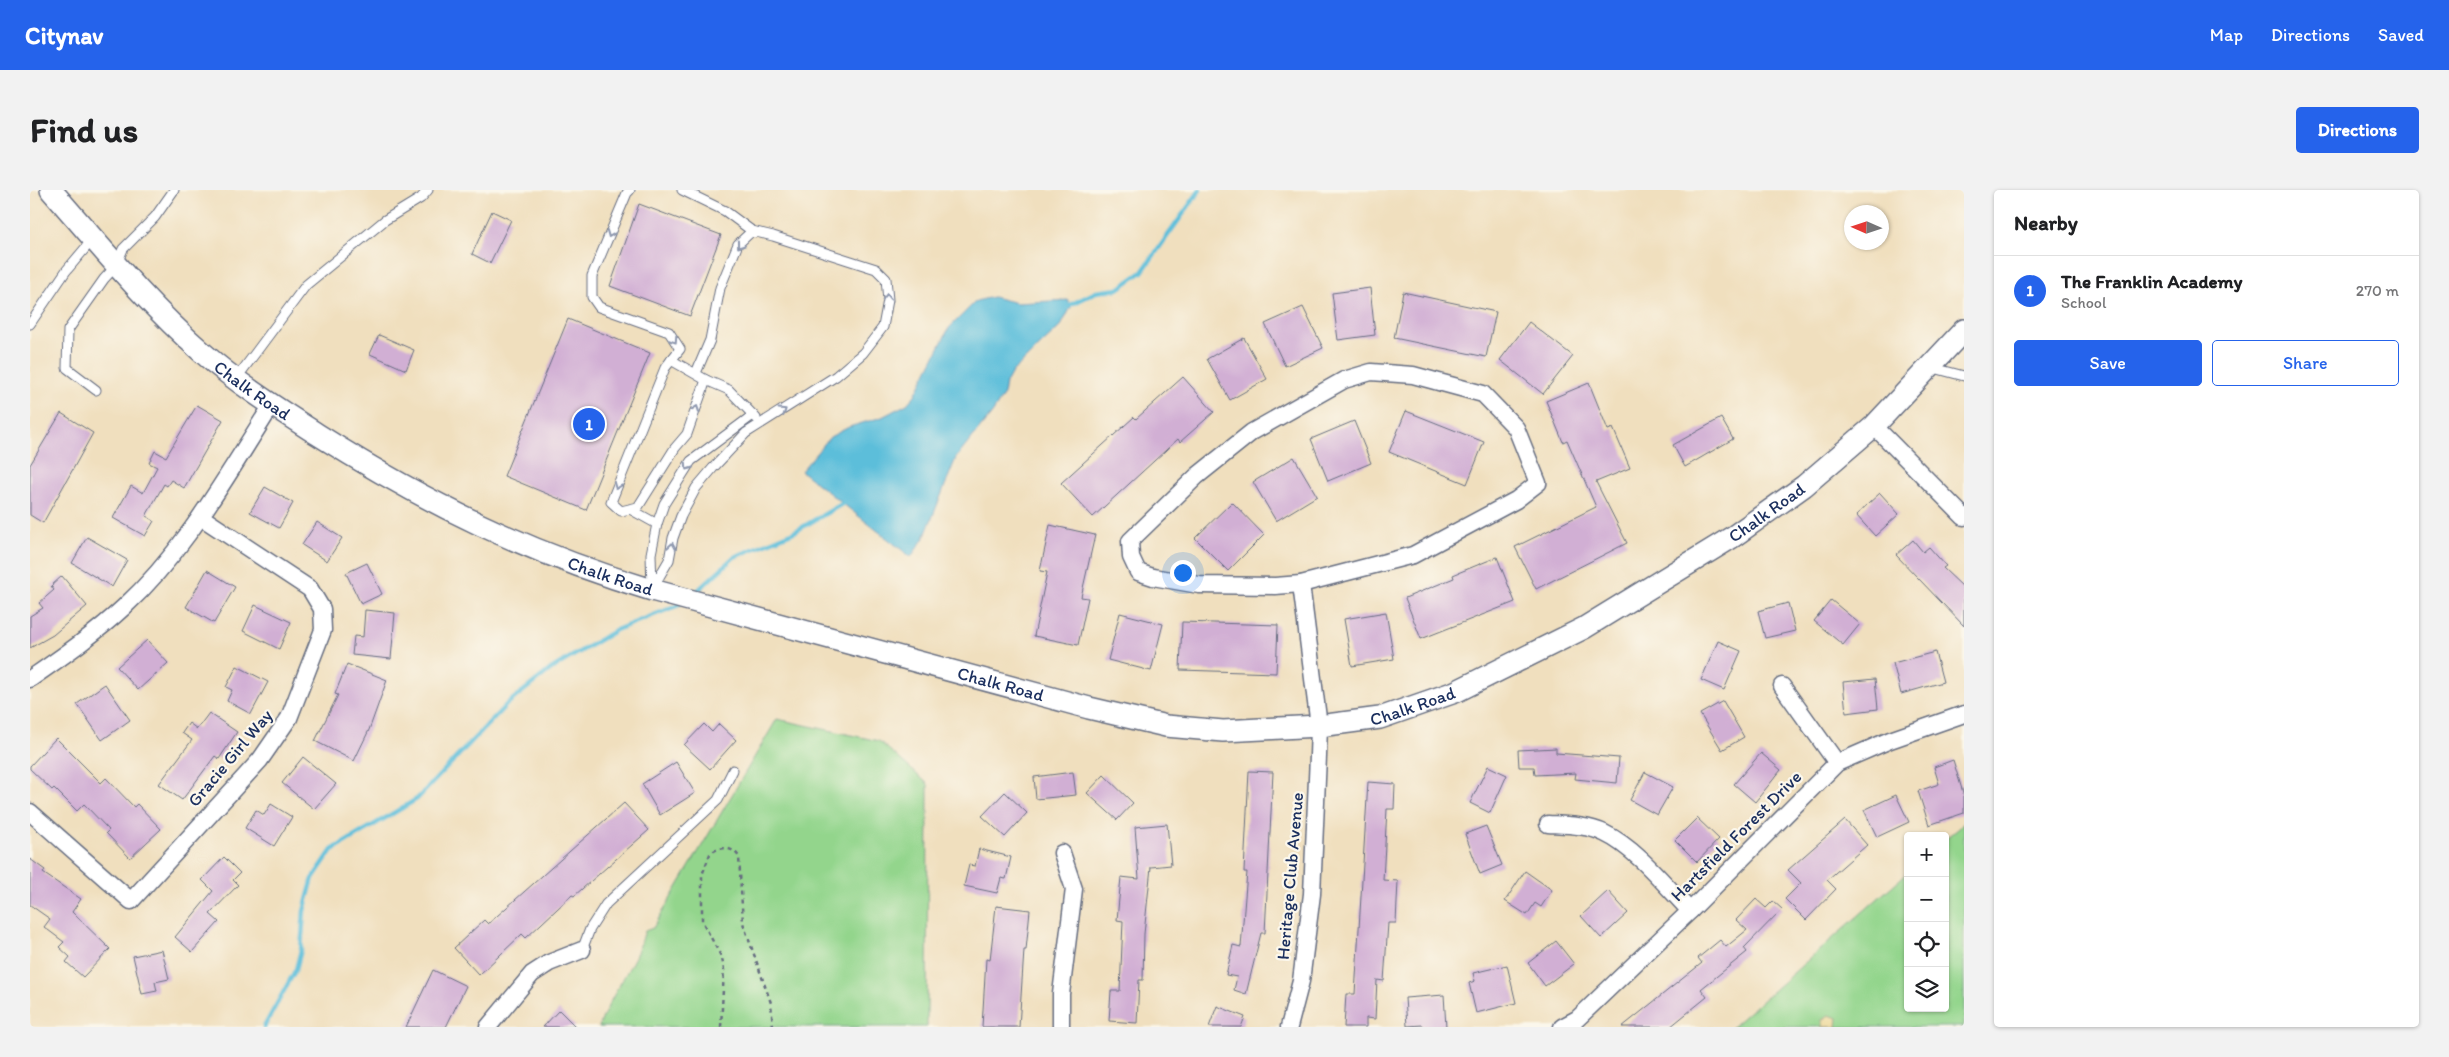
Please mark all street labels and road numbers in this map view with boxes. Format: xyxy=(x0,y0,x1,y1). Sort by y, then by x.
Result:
street label: Chalk Road xyxy=(209,356,295,425)
street label: Chalk Road xyxy=(1724,478,1809,547)
street label: Chalk Road xyxy=(565,552,656,601)
street label: Chalk Road xyxy=(955,662,1046,706)
street label: Chalk Road xyxy=(1369,682,1458,730)
street label: Gracie Girl Way xyxy=(183,704,278,811)
street label: Hartsfield Forest Drive xyxy=(1666,766,1806,906)
street label: Heritage Club Avenue xyxy=(1272,791,1308,961)

